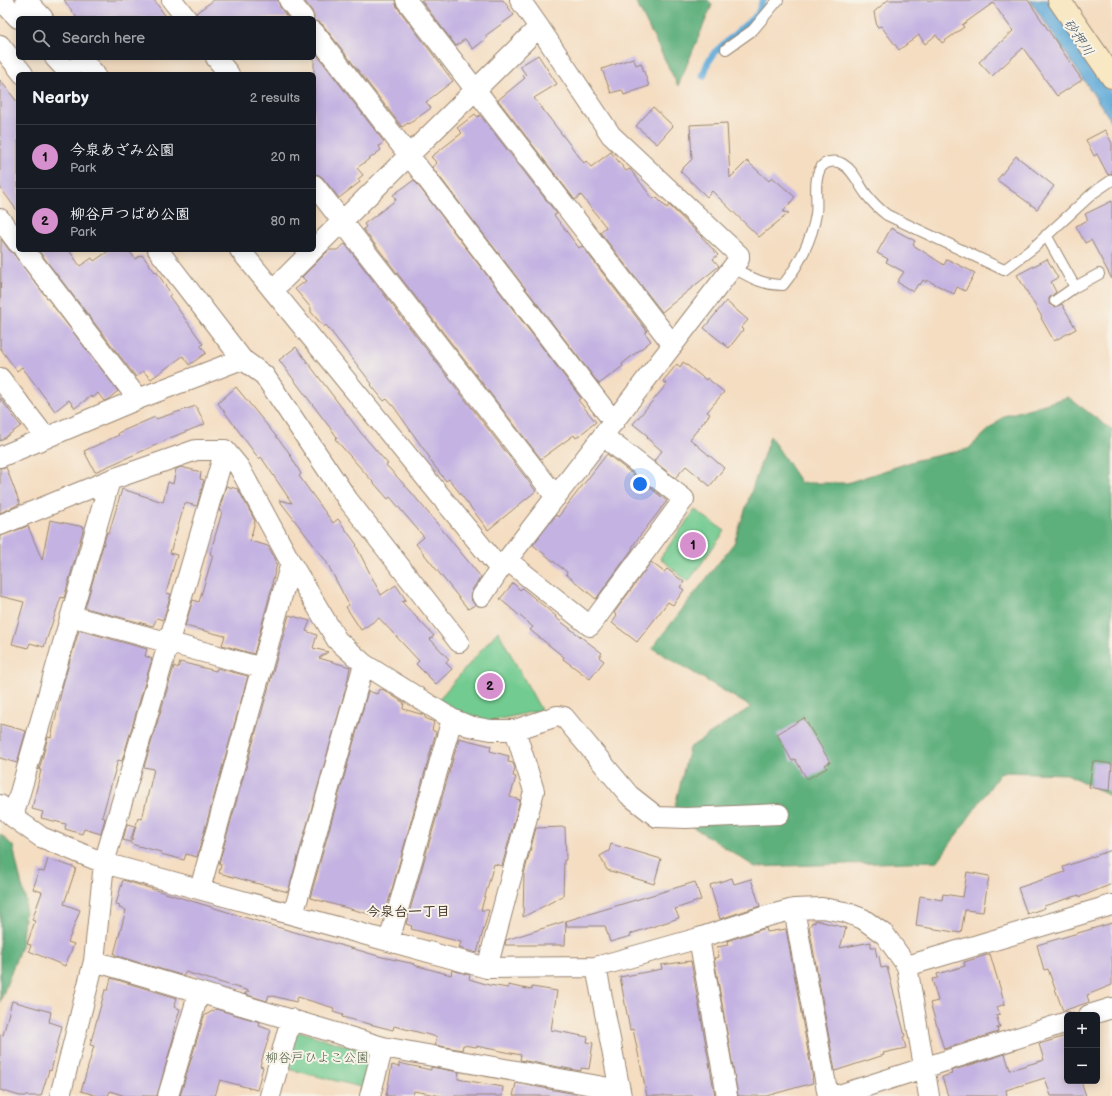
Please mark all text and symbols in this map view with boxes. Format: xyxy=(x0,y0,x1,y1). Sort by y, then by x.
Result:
water label: 砂押川 xyxy=(1060,15,1097,59)
search box xyxy=(16,16,316,60)
icon: search xyxy=(30,27,52,49)
text: Search here xyxy=(62,29,145,48)
text: Nearby xyxy=(32,88,89,108)
text: 2 results xyxy=(250,90,300,106)
text: 今泉あざみ公園 xyxy=(70,141,175,160)
text: 1 xyxy=(42,149,48,165)
text: 20 m xyxy=(270,149,300,165)
text: Park xyxy=(70,160,96,176)
text: 柳谷戸つばめ公園 xyxy=(70,205,190,224)
text: 2 xyxy=(41,213,49,229)
text: 80 m xyxy=(271,213,300,229)
text: Park xyxy=(70,224,96,240)
your location xyxy=(630,474,650,494)
pin: 1 xyxy=(680,530,706,560)
pin: 2 xyxy=(477,671,503,701)
district label: 今泉台一丁目 xyxy=(366,903,450,920)
map controls xyxy=(1064,1012,1100,1084)
button: + xyxy=(1064,1012,1100,1048)
button: − xyxy=(1064,1048,1100,1084)
park label: 柳谷戸ひよこ公園 xyxy=(265,1050,369,1066)

